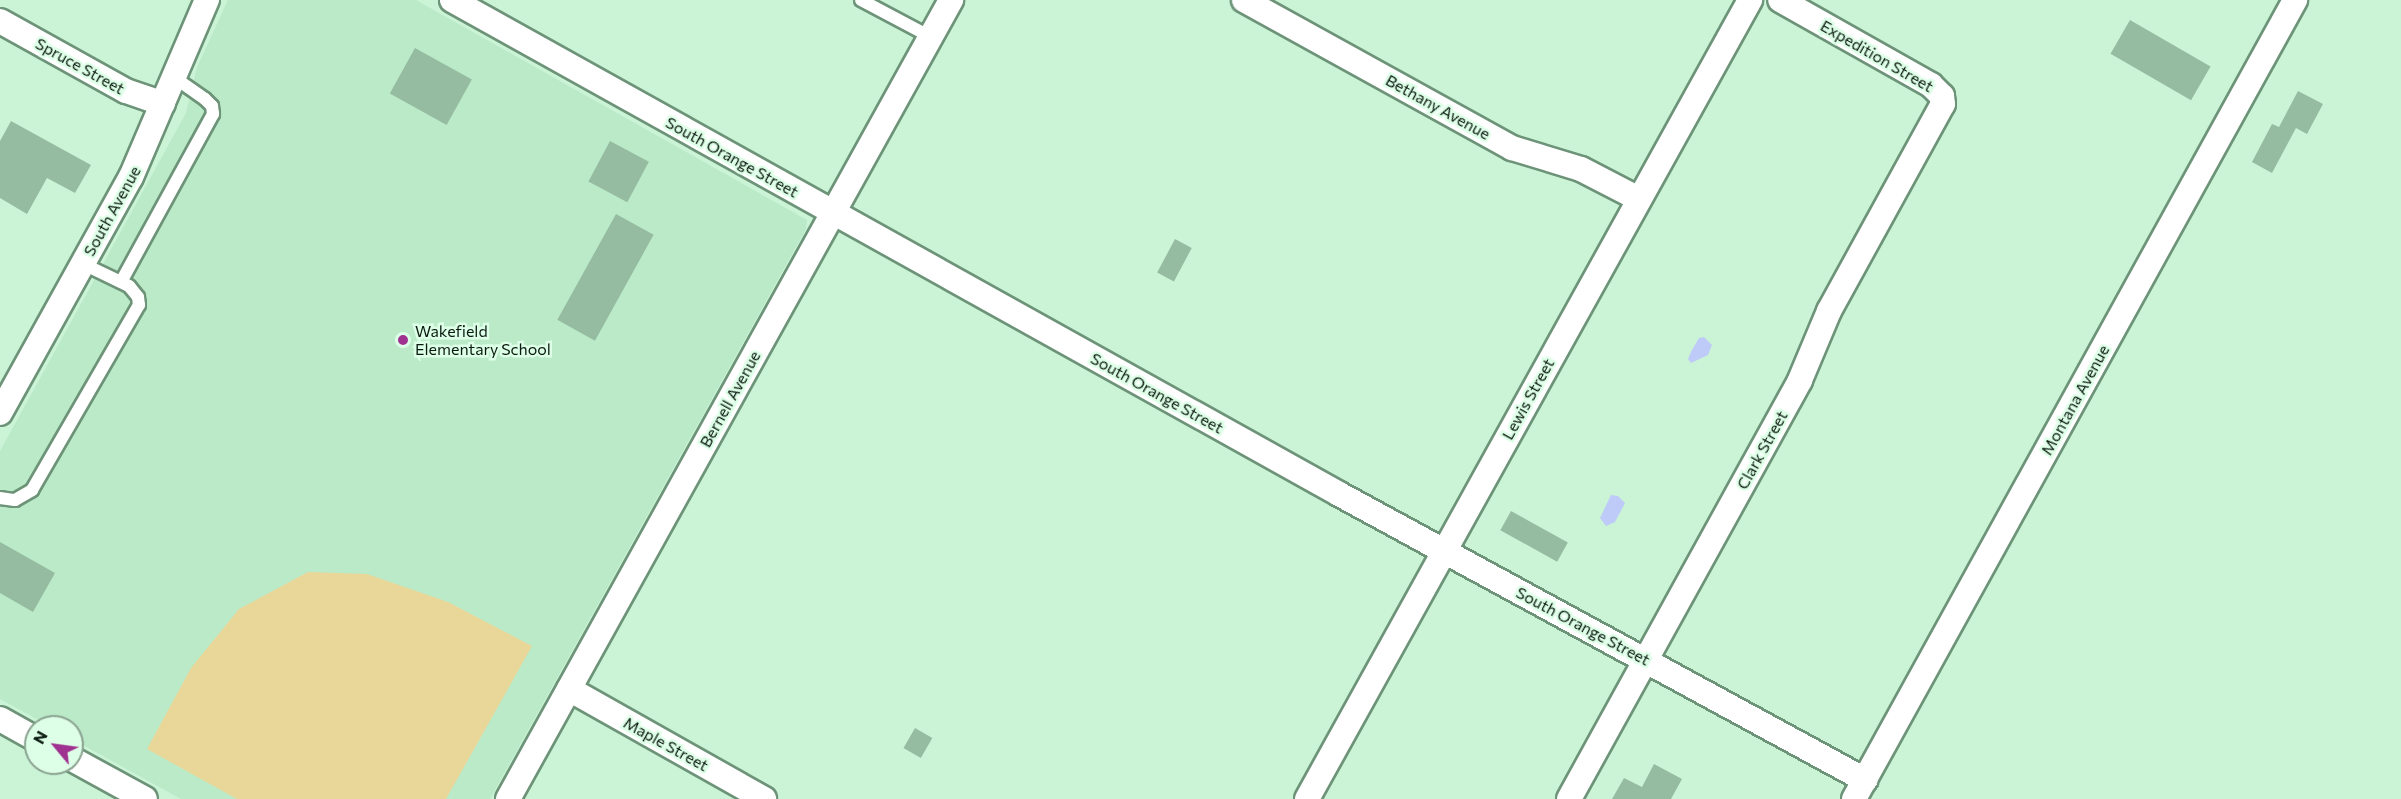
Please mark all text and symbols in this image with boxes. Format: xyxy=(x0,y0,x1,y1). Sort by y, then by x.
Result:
street label: Expedition Street xyxy=(1817,16,1937,96)
street label: Spruce Street xyxy=(32,34,128,98)
street label: Bethany Avenue xyxy=(1382,70,1494,144)
street label: South Orange Street xyxy=(662,113,802,201)
street label: South Avenue xyxy=(79,163,145,259)
place label: Wakefield Elementary School xyxy=(415,321,551,359)
marker: Wakefield Elementary School xyxy=(396,333,410,347)
street label: Montana Avenue xyxy=(2037,342,2113,458)
street label: Bernell Avenue xyxy=(696,347,764,451)
street label: South Orange Street xyxy=(1087,349,1227,437)
street label: Lewis Street xyxy=(1498,355,1558,443)
street label: Clark Street xyxy=(1733,407,1791,493)
street label: South Orange Street xyxy=(1513,583,1653,669)
street label: Maple Street xyxy=(620,713,712,775)
north arrow xyxy=(24,715,84,775)
text: N xyxy=(28,727,51,747)

